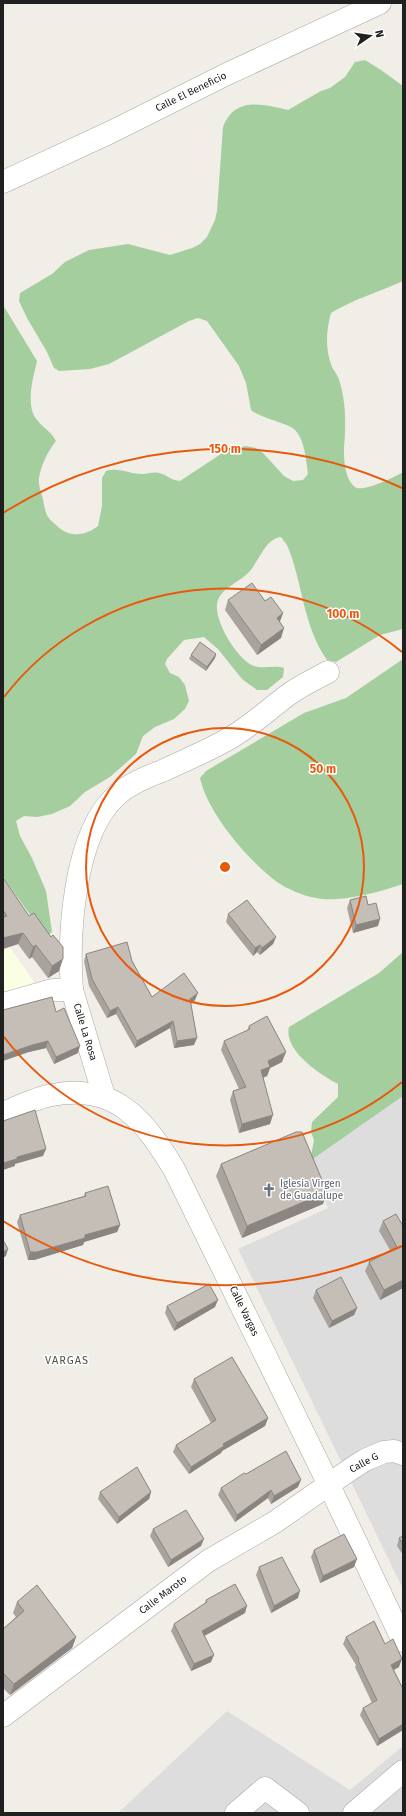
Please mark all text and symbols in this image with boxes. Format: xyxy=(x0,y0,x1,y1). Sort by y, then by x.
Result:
north arrow xyxy=(350,16,390,56)
text: N xyxy=(372,29,386,39)
street label: Calle El Beneficio xyxy=(153,70,229,114)
text: 150 m xyxy=(209,442,241,456)
text: 100 m xyxy=(327,607,359,621)
text: 50 m xyxy=(310,762,336,776)
centre of rings xyxy=(218,860,232,874)
street label: Calle La Rosa xyxy=(71,1002,99,1062)
place label: Iglesia Virgen de Guadalupe xyxy=(280,1178,343,1202)
church icon: Iglesia Virgen de Guadalupe xyxy=(261,1182,277,1198)
street label: Calle Vargas xyxy=(227,1284,261,1338)
district label: VARGAS xyxy=(45,1354,89,1367)
street label: Calle G xyxy=(347,1450,381,1476)
street label: Calle Maroto xyxy=(137,1573,189,1617)

